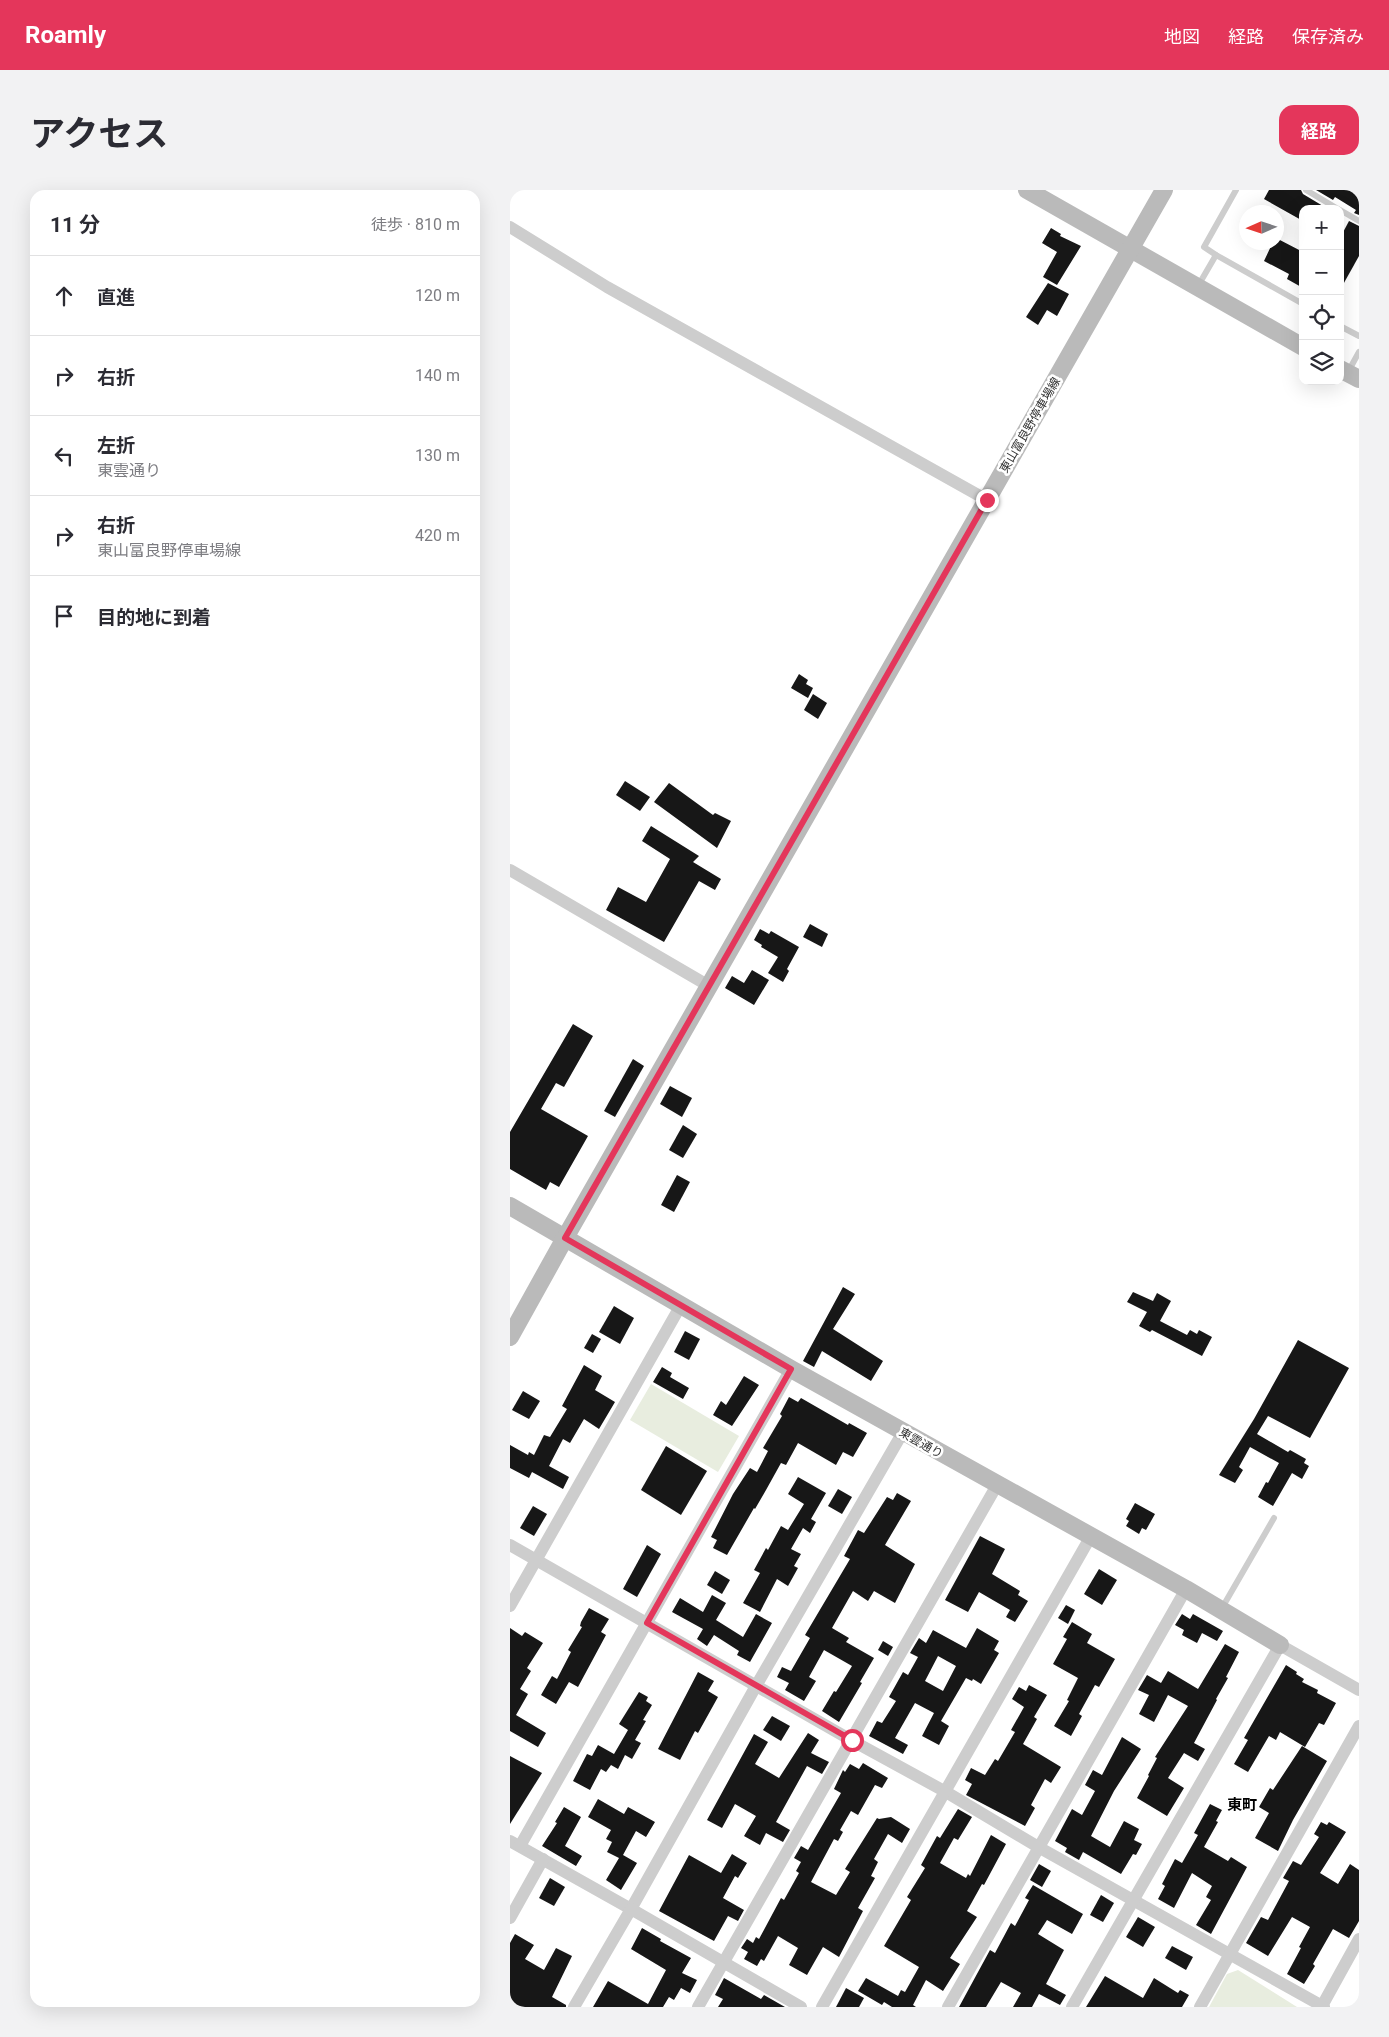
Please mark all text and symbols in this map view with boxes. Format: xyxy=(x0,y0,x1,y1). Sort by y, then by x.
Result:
text: Roamly xyxy=(25,21,106,49)
text: 地図 xyxy=(1164,26,1200,47)
text: 経路 xyxy=(1228,26,1264,47)
text: 保存済み xyxy=(1292,26,1364,47)
button: 経路 xyxy=(1279,105,1359,155)
text: アクセス xyxy=(30,114,168,155)
north arrow xyxy=(1239,205,1284,250)
map controls xyxy=(1299,205,1344,385)
button: + xyxy=(1299,205,1344,250)
text: 11 分 xyxy=(50,213,100,237)
text: 徒歩 · 810 m xyxy=(371,215,460,234)
button: − xyxy=(1299,250,1344,295)
icon: ahead xyxy=(50,282,78,310)
text: 直進 xyxy=(97,286,135,309)
text: 120 m xyxy=(415,286,460,305)
button: locate xyxy=(1299,295,1344,340)
button: layers xyxy=(1299,340,1344,385)
icon: right xyxy=(50,362,78,390)
text: 右折 xyxy=(97,366,135,389)
text: 140 m xyxy=(415,366,460,385)
street label: 東山富良野停車場線 xyxy=(997,375,1063,475)
text: 左折 xyxy=(97,434,135,457)
icon: left xyxy=(50,442,78,470)
text: 130 m xyxy=(415,446,460,465)
text: 東雲通り xyxy=(97,461,161,480)
route end xyxy=(976,489,999,512)
text: 右折 xyxy=(97,514,135,537)
icon: right xyxy=(50,522,78,550)
text: 420 m xyxy=(415,526,460,545)
text: 東山富良野停車場線 xyxy=(97,541,241,560)
icon: arrive xyxy=(50,602,78,630)
text: 目的地に到着 xyxy=(97,606,211,629)
street label: 東雲通り xyxy=(897,1425,945,1461)
route start xyxy=(841,1729,864,1752)
district label: 東町 xyxy=(1227,1796,1257,1814)

